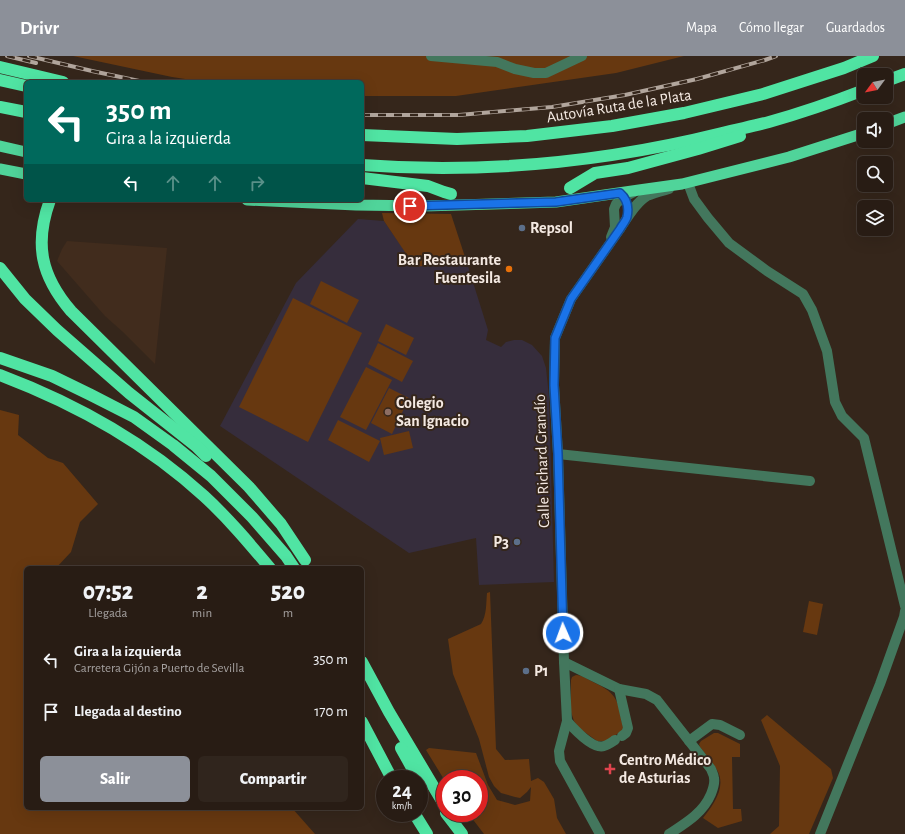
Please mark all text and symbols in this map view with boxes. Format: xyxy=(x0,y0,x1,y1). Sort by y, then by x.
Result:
text: Drivr xyxy=(20,19,59,38)
text: Mapa xyxy=(686,21,717,35)
text: Cómo llegar xyxy=(739,21,804,35)
text: Guardados xyxy=(826,21,885,35)
north arrow xyxy=(857,68,893,104)
map controls xyxy=(857,68,893,236)
street label: Autovía Ruta de la Plata xyxy=(545,87,693,125)
icon: left xyxy=(40,96,92,148)
text: 350 m xyxy=(106,97,172,125)
button: sound xyxy=(857,112,893,148)
text: Gira a la izquierda xyxy=(106,130,231,148)
button: search xyxy=(857,156,893,192)
icon: left xyxy=(120,172,142,194)
icon: ahead xyxy=(162,172,184,194)
icon: ahead xyxy=(204,172,226,194)
icon: right xyxy=(246,172,268,194)
pin xyxy=(393,189,427,223)
icon: arrive xyxy=(399,195,421,217)
button: layers xyxy=(857,200,893,236)
place label: Repsol xyxy=(530,220,573,236)
marker: Repsol xyxy=(517,223,527,233)
place label: Bar Restaurante Fuentesila xyxy=(398,252,501,286)
marker: Bar Restaurante Fuentesila xyxy=(504,264,514,274)
street label: Calle Richard Grandío xyxy=(532,394,552,528)
place label: Colegio San Ignacio xyxy=(396,395,469,429)
marker: Colegio San Ignacio xyxy=(383,407,393,417)
place label: P3 xyxy=(493,534,509,550)
marker: P3 xyxy=(512,537,522,547)
text: 07:52 xyxy=(83,580,133,604)
text: 2 xyxy=(196,580,208,604)
text: 520 xyxy=(271,580,305,604)
text: Llegada xyxy=(88,607,128,620)
text: min xyxy=(192,607,212,620)
text: m xyxy=(283,607,293,620)
position arrow xyxy=(542,612,584,654)
text: Gira a la izquierda xyxy=(74,644,181,659)
icon: left xyxy=(40,649,62,671)
text: 350 m xyxy=(313,652,348,667)
text: Carretera Gijón a Puerto de Sevilla xyxy=(74,662,245,675)
place label: P1 xyxy=(534,663,549,679)
marker: P1 xyxy=(521,666,531,676)
icon: arrive xyxy=(40,701,62,723)
text: Llegada al destino xyxy=(74,704,182,719)
text: 170 m xyxy=(314,704,348,719)
place label: Centro Médico de Asturias xyxy=(619,752,711,786)
button: Salir xyxy=(40,756,190,802)
button: Compartir xyxy=(198,756,348,802)
marker: Centro Médico de Asturias xyxy=(604,763,616,775)
speed limit sign: 30 xyxy=(436,770,488,822)
text: 24 xyxy=(392,781,412,801)
text: km/h xyxy=(392,801,412,811)

